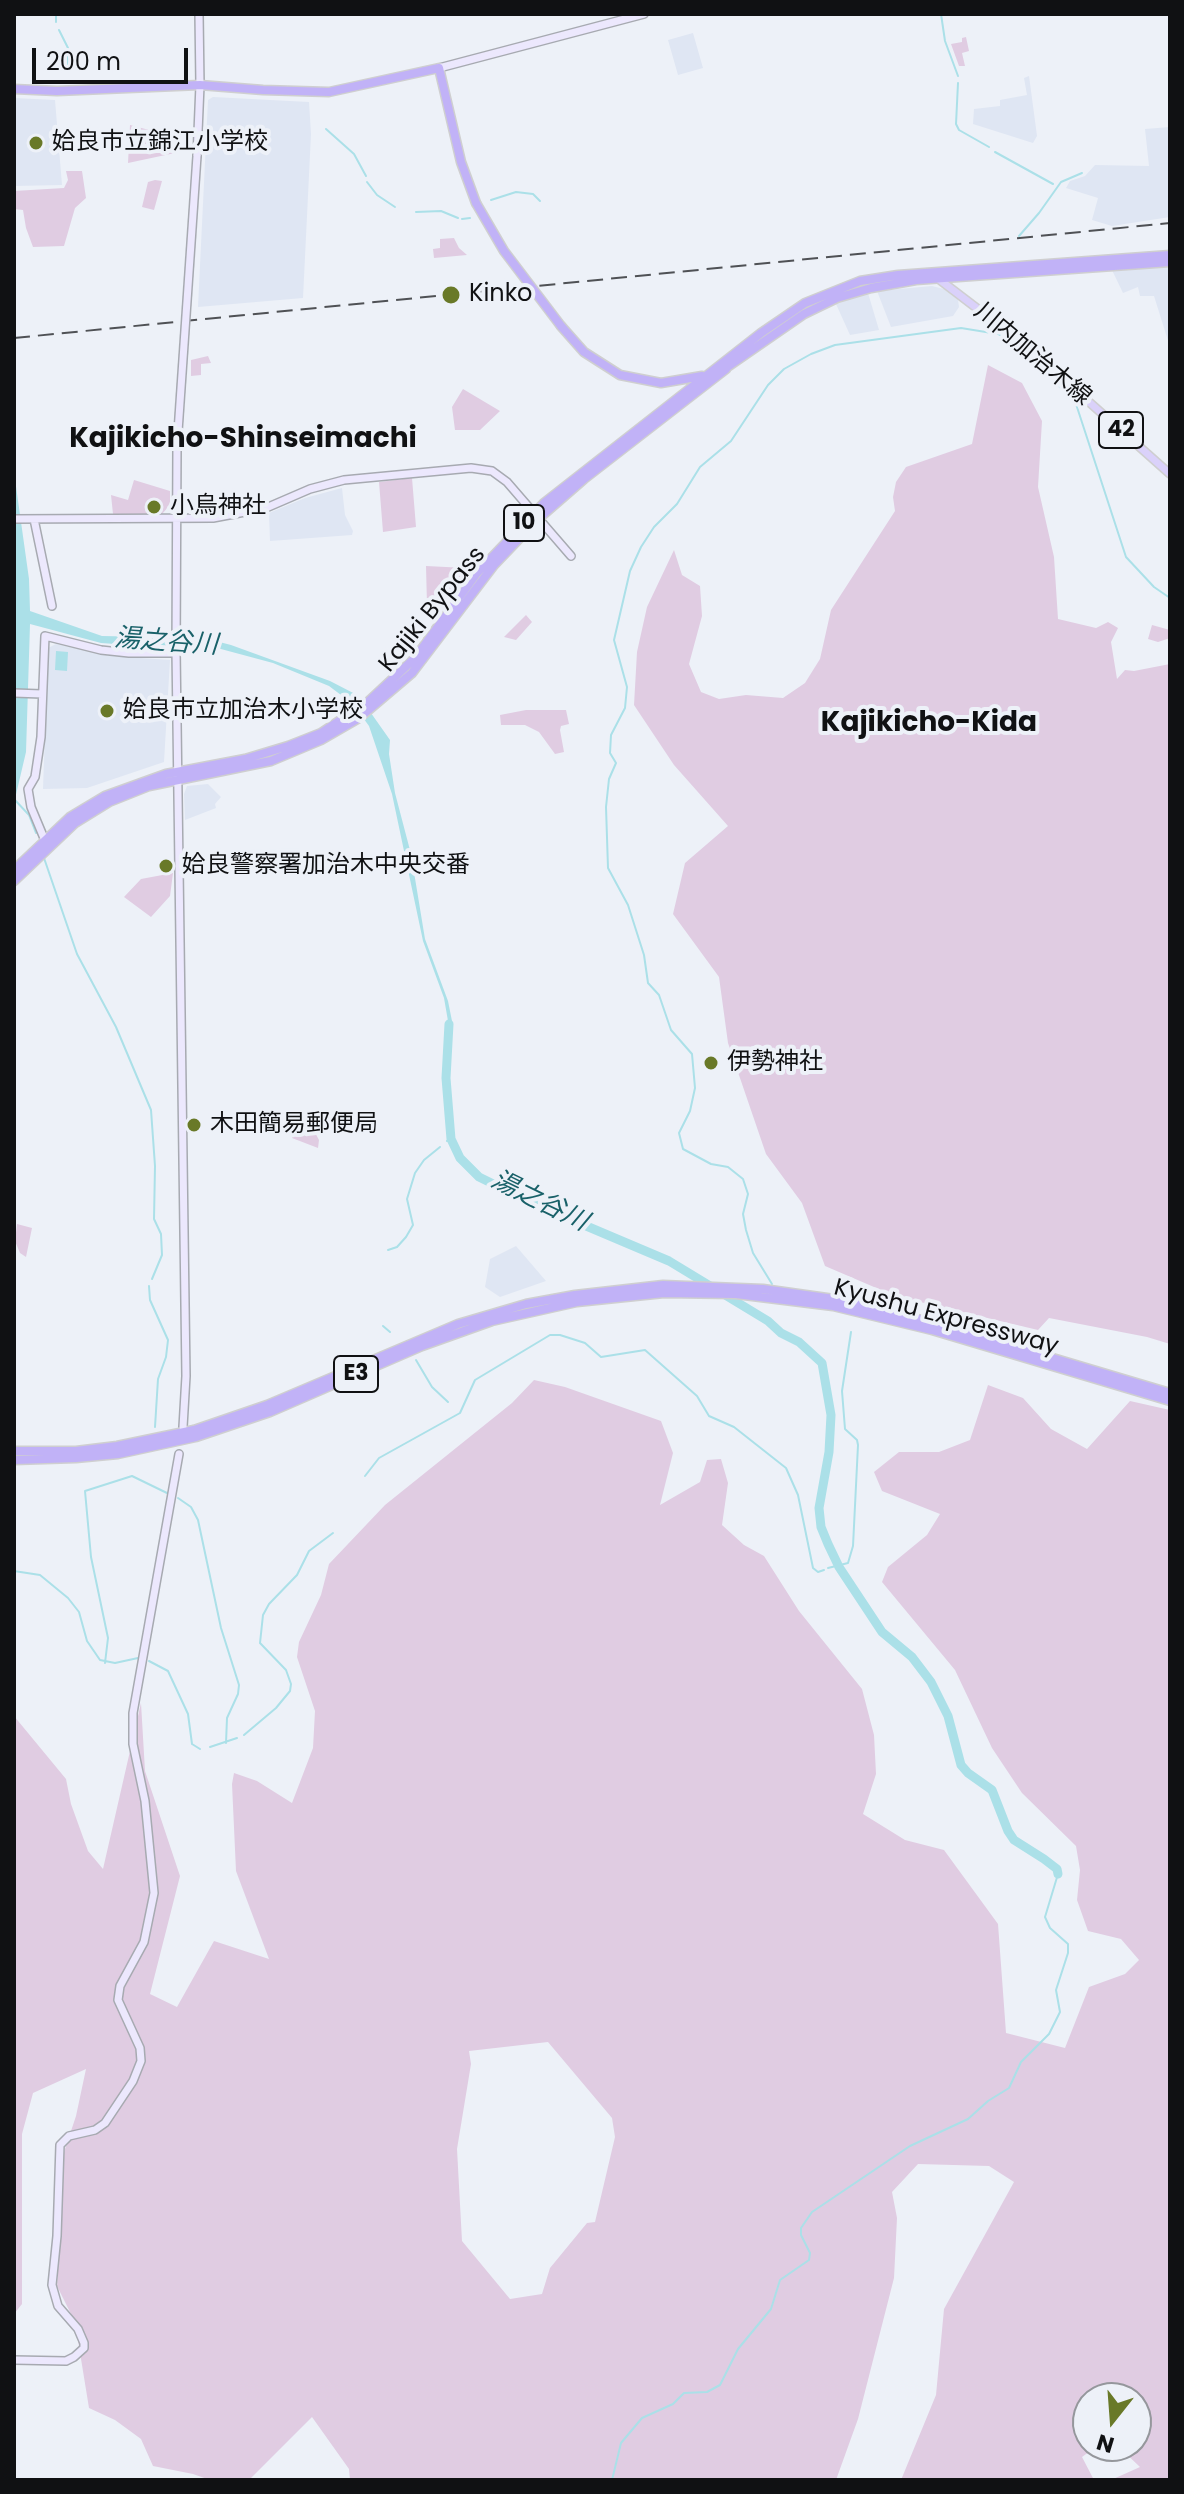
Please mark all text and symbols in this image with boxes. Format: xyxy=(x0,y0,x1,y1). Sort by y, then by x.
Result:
scale bar xyxy=(36,32,192,82)
text: 200 m xyxy=(46,45,121,78)
place label: 姶良市立錦江小学校 xyxy=(52,129,268,157)
marker: 姶良市立錦江小学校 xyxy=(27,134,45,152)
place label: Kinko xyxy=(469,281,532,309)
marker: Kinko xyxy=(440,284,462,306)
street label: 川内加治木線 xyxy=(968,298,1096,412)
road number: 42 xyxy=(1099,412,1143,448)
district label: Kajikicho-Shinseimachi xyxy=(69,423,417,457)
place label: 小烏神社 xyxy=(170,493,266,521)
marker: 小烏神社 xyxy=(145,498,163,516)
road number: 10 xyxy=(504,505,544,541)
street label: Kajiki Bypass xyxy=(374,542,492,678)
water label: 湯之谷川 xyxy=(113,624,219,662)
place label: 姶良市立加治木小学校 xyxy=(123,697,363,725)
marker: 姶良市立加治木小学校 xyxy=(98,702,116,720)
district label: Kajikicho-Kida xyxy=(821,707,1037,741)
place label: 姶良警察署加治木中央交番 xyxy=(182,852,470,880)
marker: 姶良警察署加治木中央交番 xyxy=(157,857,175,875)
place label: 伊勢神社 xyxy=(727,1049,823,1077)
marker: 伊勢神社 xyxy=(702,1054,720,1072)
place label: 木田簡易郵便局 xyxy=(210,1111,378,1139)
marker: 木田簡易郵便局 xyxy=(185,1116,203,1134)
water label: 湯之谷川 xyxy=(485,1165,593,1239)
street label: Kyushu Expressway xyxy=(831,1274,1061,1362)
road number: E3 xyxy=(334,1356,378,1392)
north arrow xyxy=(1072,2382,1152,2462)
text: N xyxy=(1093,2426,1118,2461)

